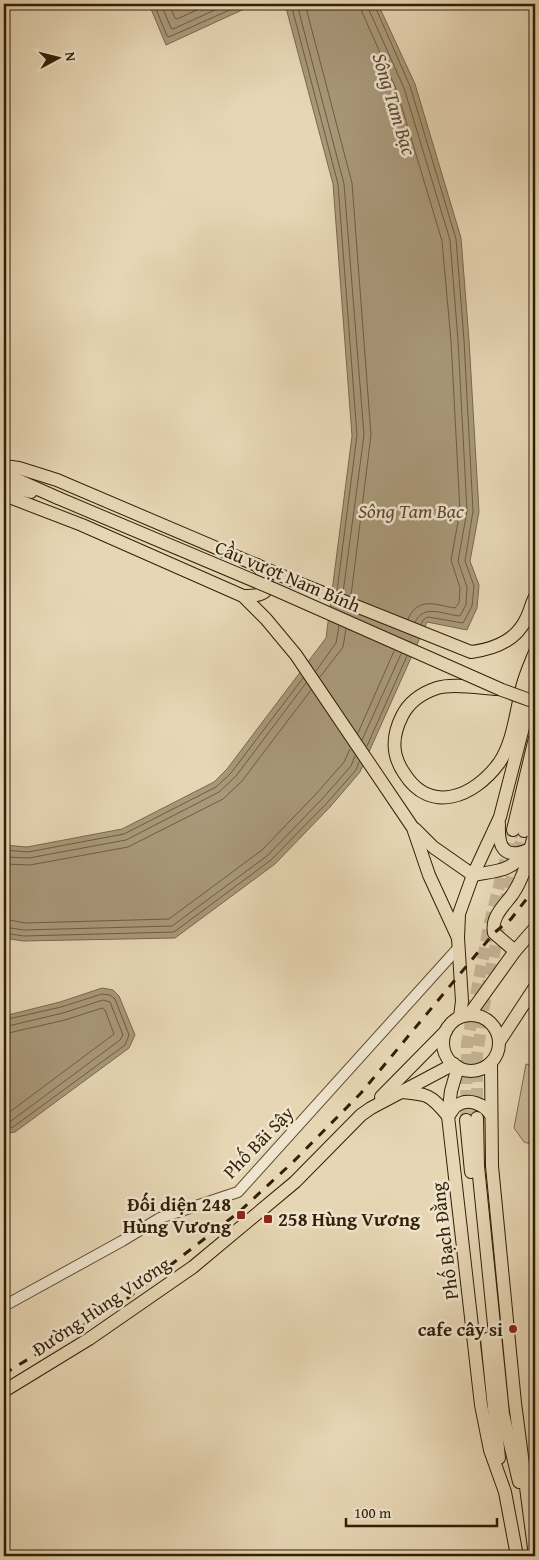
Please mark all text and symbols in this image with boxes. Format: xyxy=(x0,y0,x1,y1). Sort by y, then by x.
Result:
north arrow xyxy=(32,32,82,82)
water label: Sông Tam Bạc xyxy=(366,49,425,160)
text: N xyxy=(60,51,81,63)
water label: Sông Tam Bạc xyxy=(358,496,465,525)
street label: Cầu vượt Nam Bính xyxy=(211,533,365,619)
street label: Phố Bãi Sậy xyxy=(216,1099,300,1185)
street label: Phố Bạch Đằng xyxy=(423,1180,465,1301)
place label: Đối diện 248 Hùng Vương xyxy=(123,1190,232,1240)
place label: 258 Hùng Vương xyxy=(278,1205,421,1233)
marker: Đối diện 248 Hùng Vương xyxy=(235,1209,247,1221)
marker: 258 Hùng Vương xyxy=(262,1213,274,1225)
street label: Đường Hùng Vương xyxy=(27,1249,176,1363)
place label: cafe cây si xyxy=(418,1315,503,1343)
marker: cafe cây si xyxy=(507,1323,519,1335)
scale bar xyxy=(346,1495,498,1527)
text: 100 m xyxy=(354,1502,392,1523)

